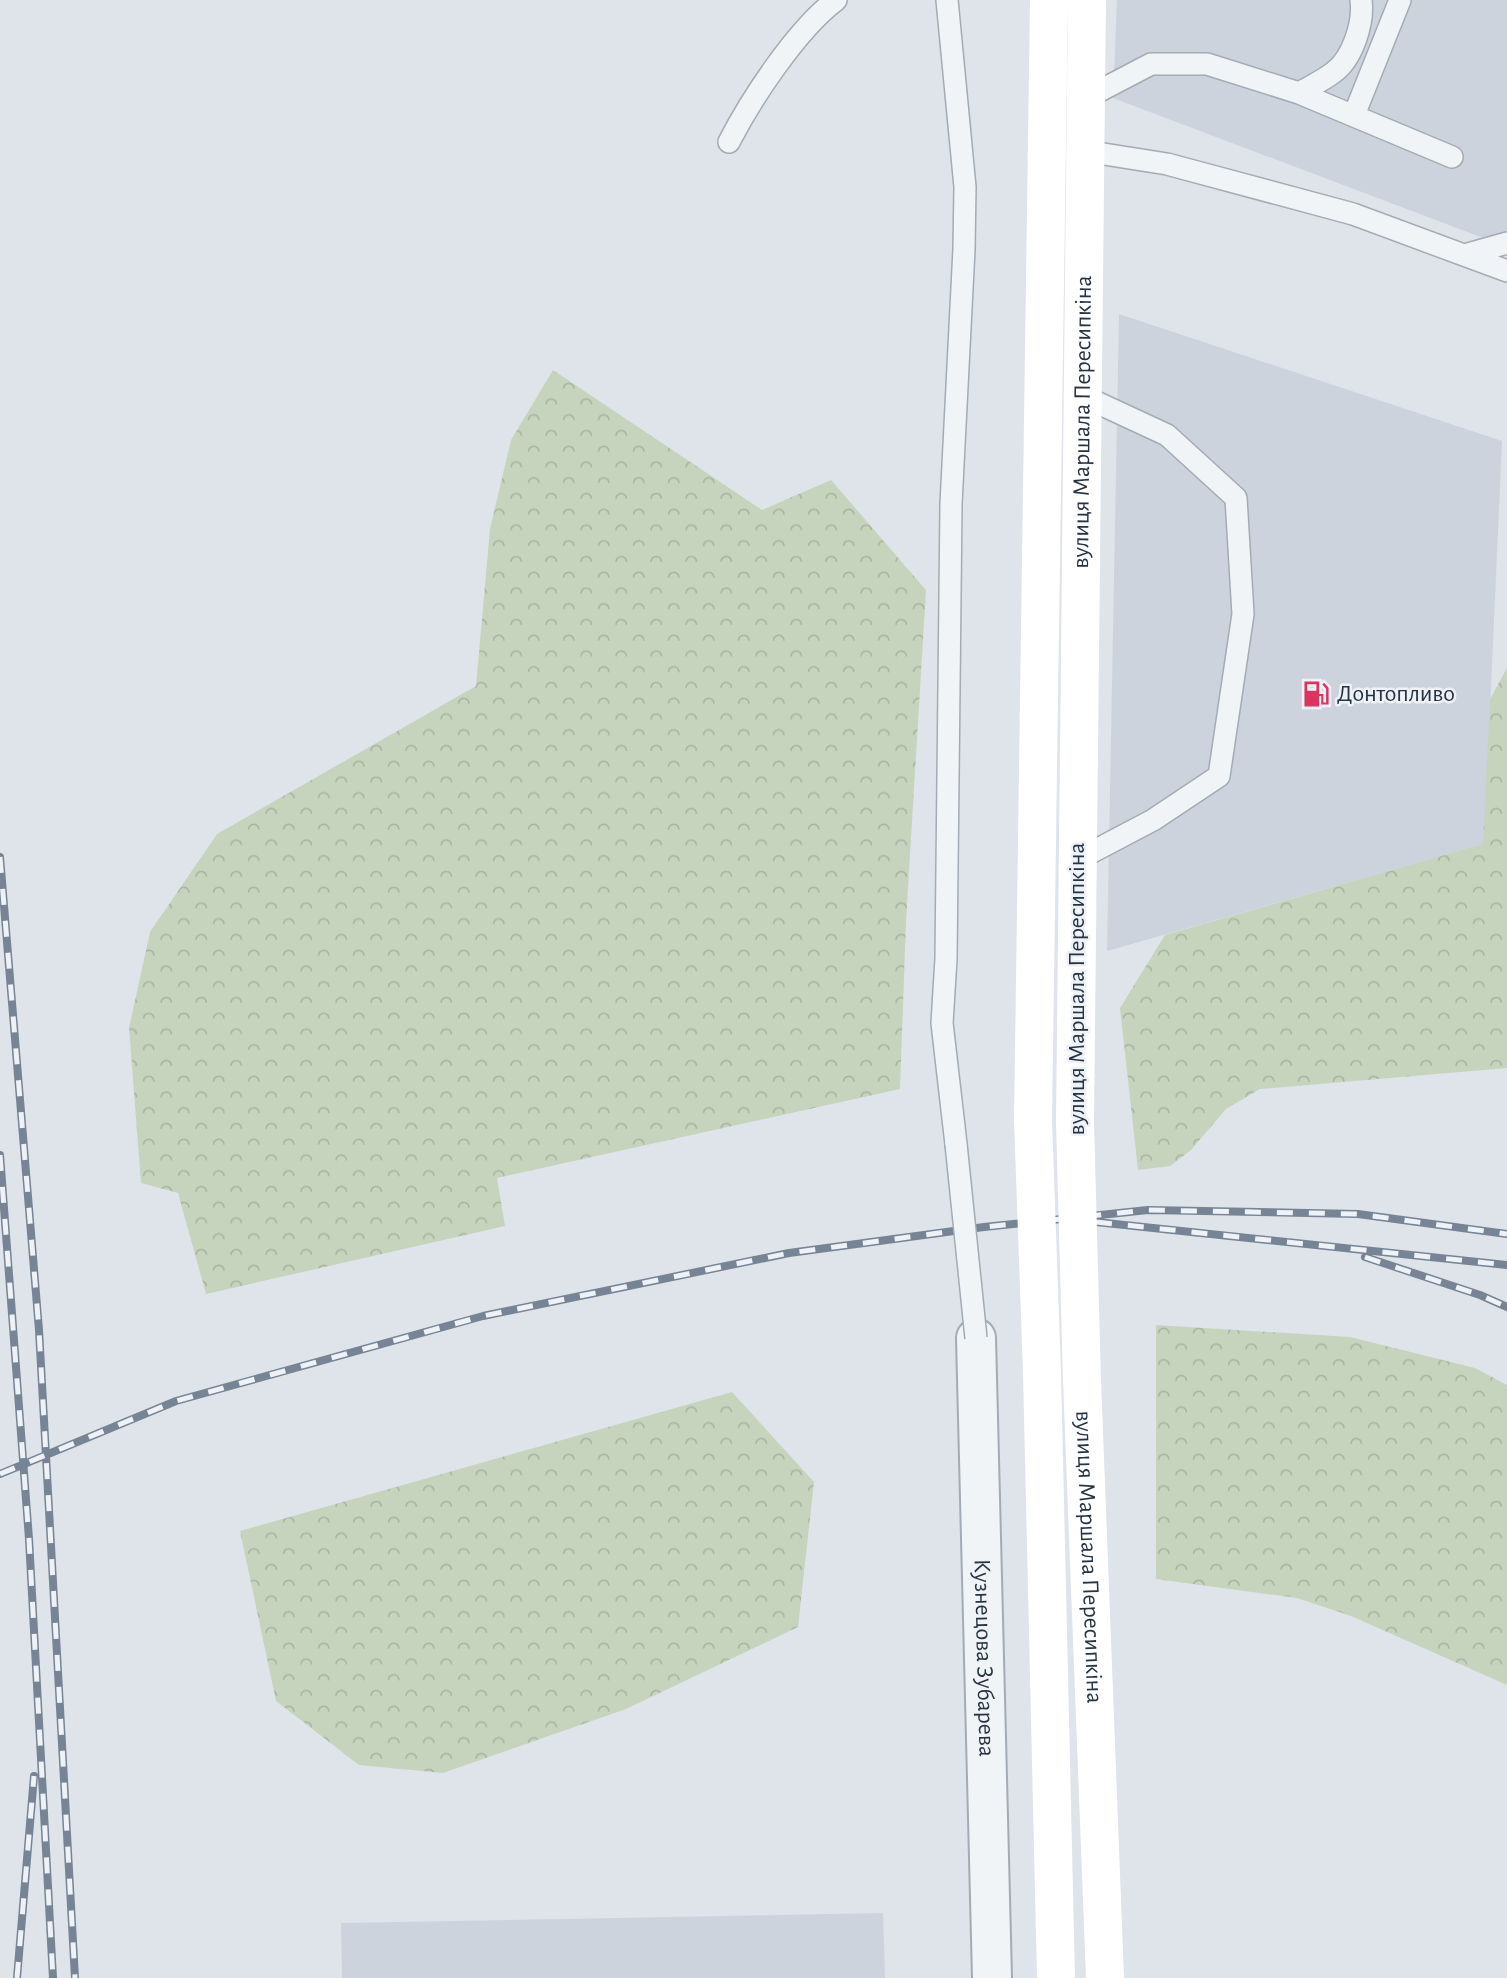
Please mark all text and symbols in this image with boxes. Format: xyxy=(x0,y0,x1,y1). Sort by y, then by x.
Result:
street label: вулиця Маршала Пересипкіна xyxy=(1069,275,1096,569)
fuel station icon: Донтопливо xyxy=(1301,679,1331,709)
place label: Донтопливо xyxy=(1337,682,1455,706)
street label: вулиця Маршала Пересипкіна xyxy=(1065,843,1089,1135)
street label: вулиця Маршала Пересипкіна xyxy=(1071,1410,1106,1704)
street label: Кузнецова Зубарева xyxy=(970,1559,998,1757)

